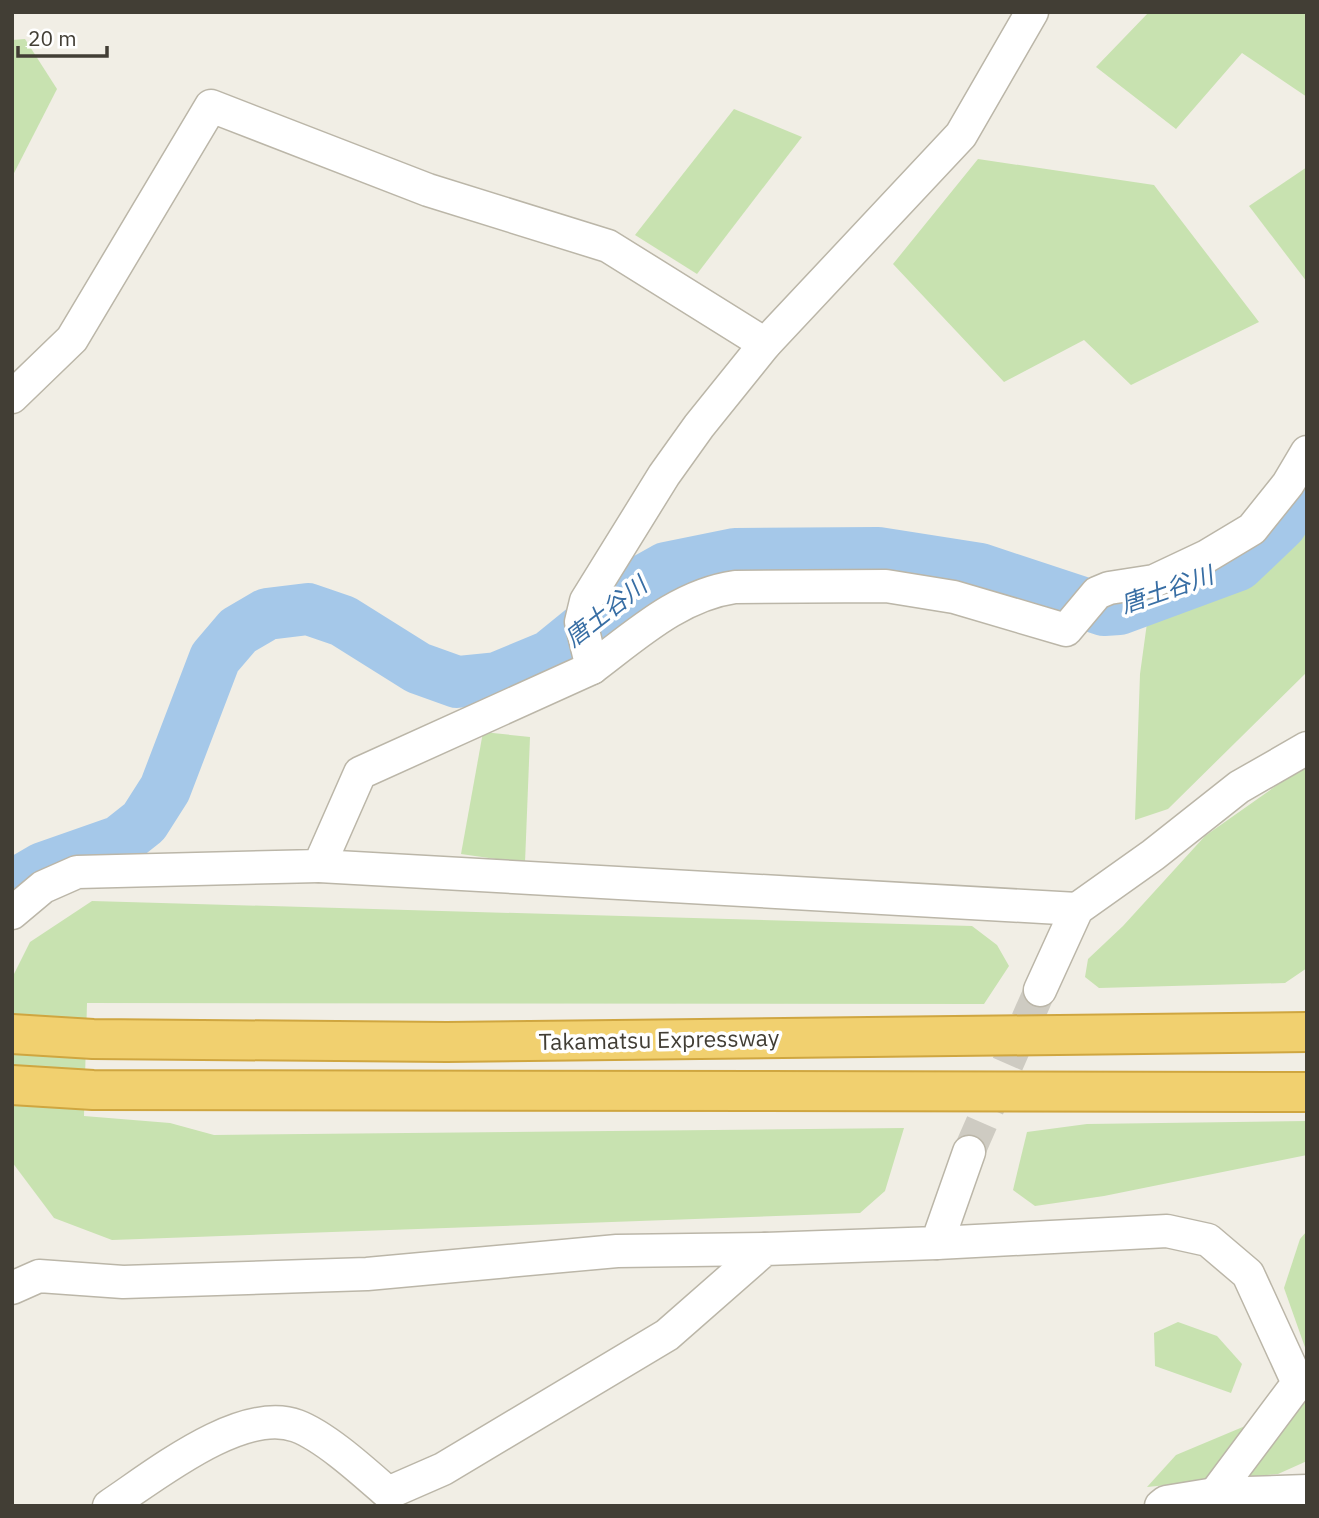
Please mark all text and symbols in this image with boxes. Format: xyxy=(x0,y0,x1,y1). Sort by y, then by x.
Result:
scale bar xyxy=(18,14,107,58)
text: 20 m xyxy=(28,24,77,52)
water label: 唐土谷川 xyxy=(1116,557,1220,620)
water label: 唐土谷川 xyxy=(558,567,655,653)
street label: Takamatsu Expressway xyxy=(538,1022,780,1056)

